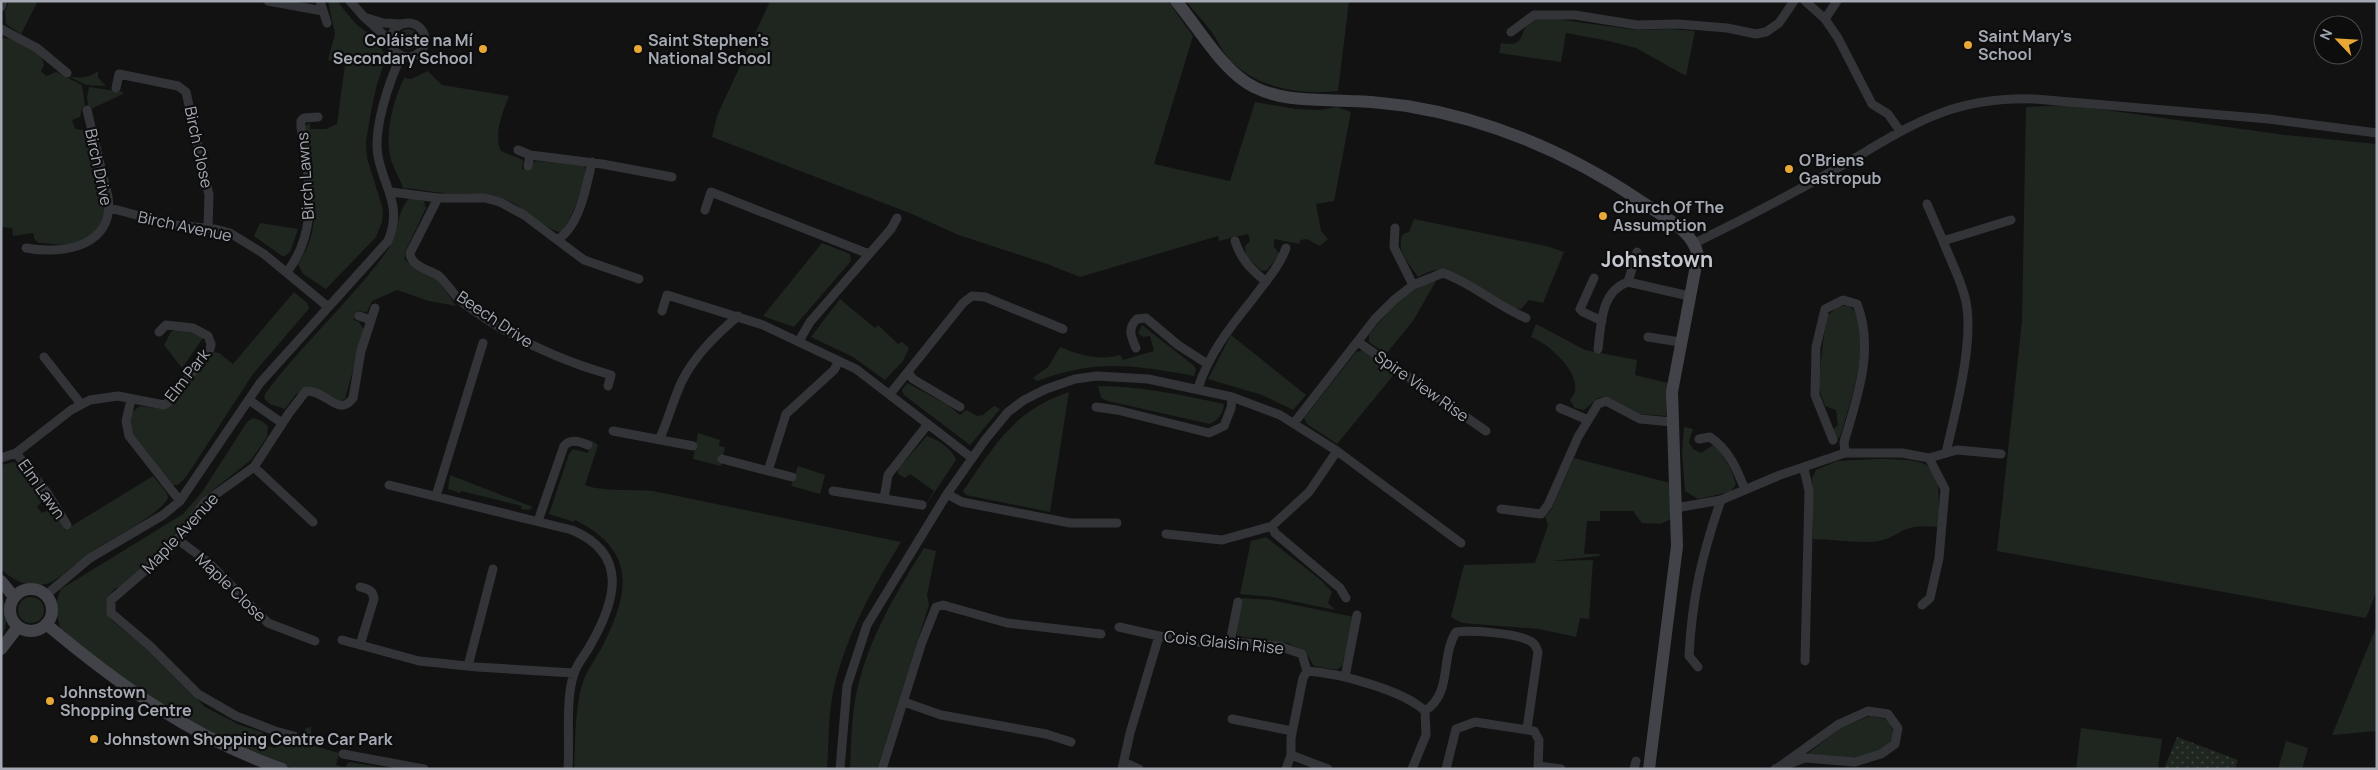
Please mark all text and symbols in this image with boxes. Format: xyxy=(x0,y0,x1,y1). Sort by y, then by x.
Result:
north arrow xyxy=(2313,15,2363,65)
place label: Saint Mary's School xyxy=(1978,25,2072,65)
text: N xyxy=(2315,26,2337,43)
place label: Coláiste na Mí Secondary School xyxy=(333,29,473,69)
place label: Saint Stephen's National School xyxy=(648,29,771,69)
marker: Saint Mary's School xyxy=(1962,39,1974,51)
marker: Coláiste na Mí Secondary School xyxy=(477,43,489,55)
marker: Saint Stephen's National School xyxy=(632,43,644,55)
street label: Birch Close xyxy=(180,104,218,190)
street label: Birch Drive xyxy=(80,127,118,207)
street label: Birch Lawns xyxy=(291,132,319,220)
place label: O'Briens Gastropub xyxy=(1799,149,1881,189)
marker: O'Briens Gastropub xyxy=(1783,163,1795,175)
place label: Church Of The Assumption xyxy=(1613,196,1724,236)
street label: Birch Avenue xyxy=(136,205,234,247)
marker: Church Of The Assumption xyxy=(1597,210,1609,222)
district label: Johnstown xyxy=(1601,245,1713,273)
street label: Beech Drive xyxy=(453,285,537,353)
street label: Elm Park xyxy=(159,343,215,406)
street label: Spire View Rise xyxy=(1370,345,1474,427)
street label: Elm Lawn xyxy=(13,455,71,523)
street label: Maple Avenue xyxy=(137,488,223,578)
street label: Maple Close xyxy=(191,548,271,626)
street label: Cois Glaisin Rise xyxy=(1163,625,1285,659)
place label: Johnstown Shopping Centre xyxy=(60,681,192,721)
marker: Johnstown Shopping Centre xyxy=(44,695,56,707)
place label: Johnstown Shopping Centre Car Park xyxy=(104,728,393,750)
marker: Johnstown Shopping Centre Car Park xyxy=(88,733,100,745)

